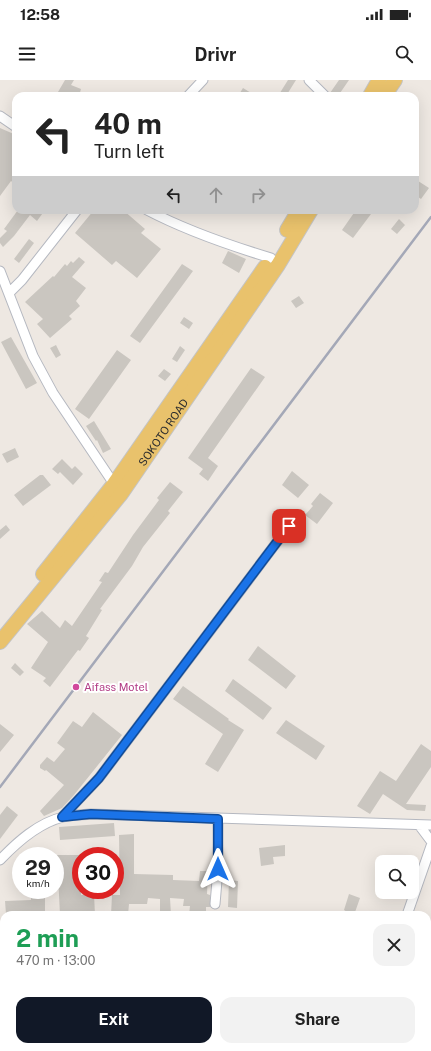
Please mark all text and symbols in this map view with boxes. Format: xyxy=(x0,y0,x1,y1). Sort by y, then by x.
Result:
text: 12:58 xyxy=(20,6,60,23)
icon: menu xyxy=(16,43,38,65)
icon: search xyxy=(393,43,415,65)
text: Drivr xyxy=(195,44,236,65)
text: 40 m xyxy=(94,107,162,140)
icon: left xyxy=(28,108,80,160)
text: Turn left xyxy=(94,141,164,162)
icon: left xyxy=(163,184,185,206)
icon: ahead xyxy=(205,184,227,206)
icon: right xyxy=(247,184,269,206)
street label: SOKOTO ROAD xyxy=(136,396,191,468)
pin xyxy=(272,509,306,543)
icon: arrive xyxy=(278,515,300,537)
place label: Aifass Motel xyxy=(84,681,148,693)
marker: Aifass Motel xyxy=(71,682,81,692)
speed limit sign: 30 xyxy=(72,847,124,899)
position arrow xyxy=(197,848,239,890)
map controls xyxy=(375,855,419,899)
button: search xyxy=(375,855,419,899)
text: 29 xyxy=(25,856,51,880)
text: km/h xyxy=(26,877,50,889)
text: 2 min xyxy=(16,924,79,952)
button: close xyxy=(373,924,415,966)
text: 470 m · 13:00 xyxy=(16,953,96,968)
button: Exit xyxy=(16,997,212,1043)
button: Share xyxy=(220,997,415,1043)

